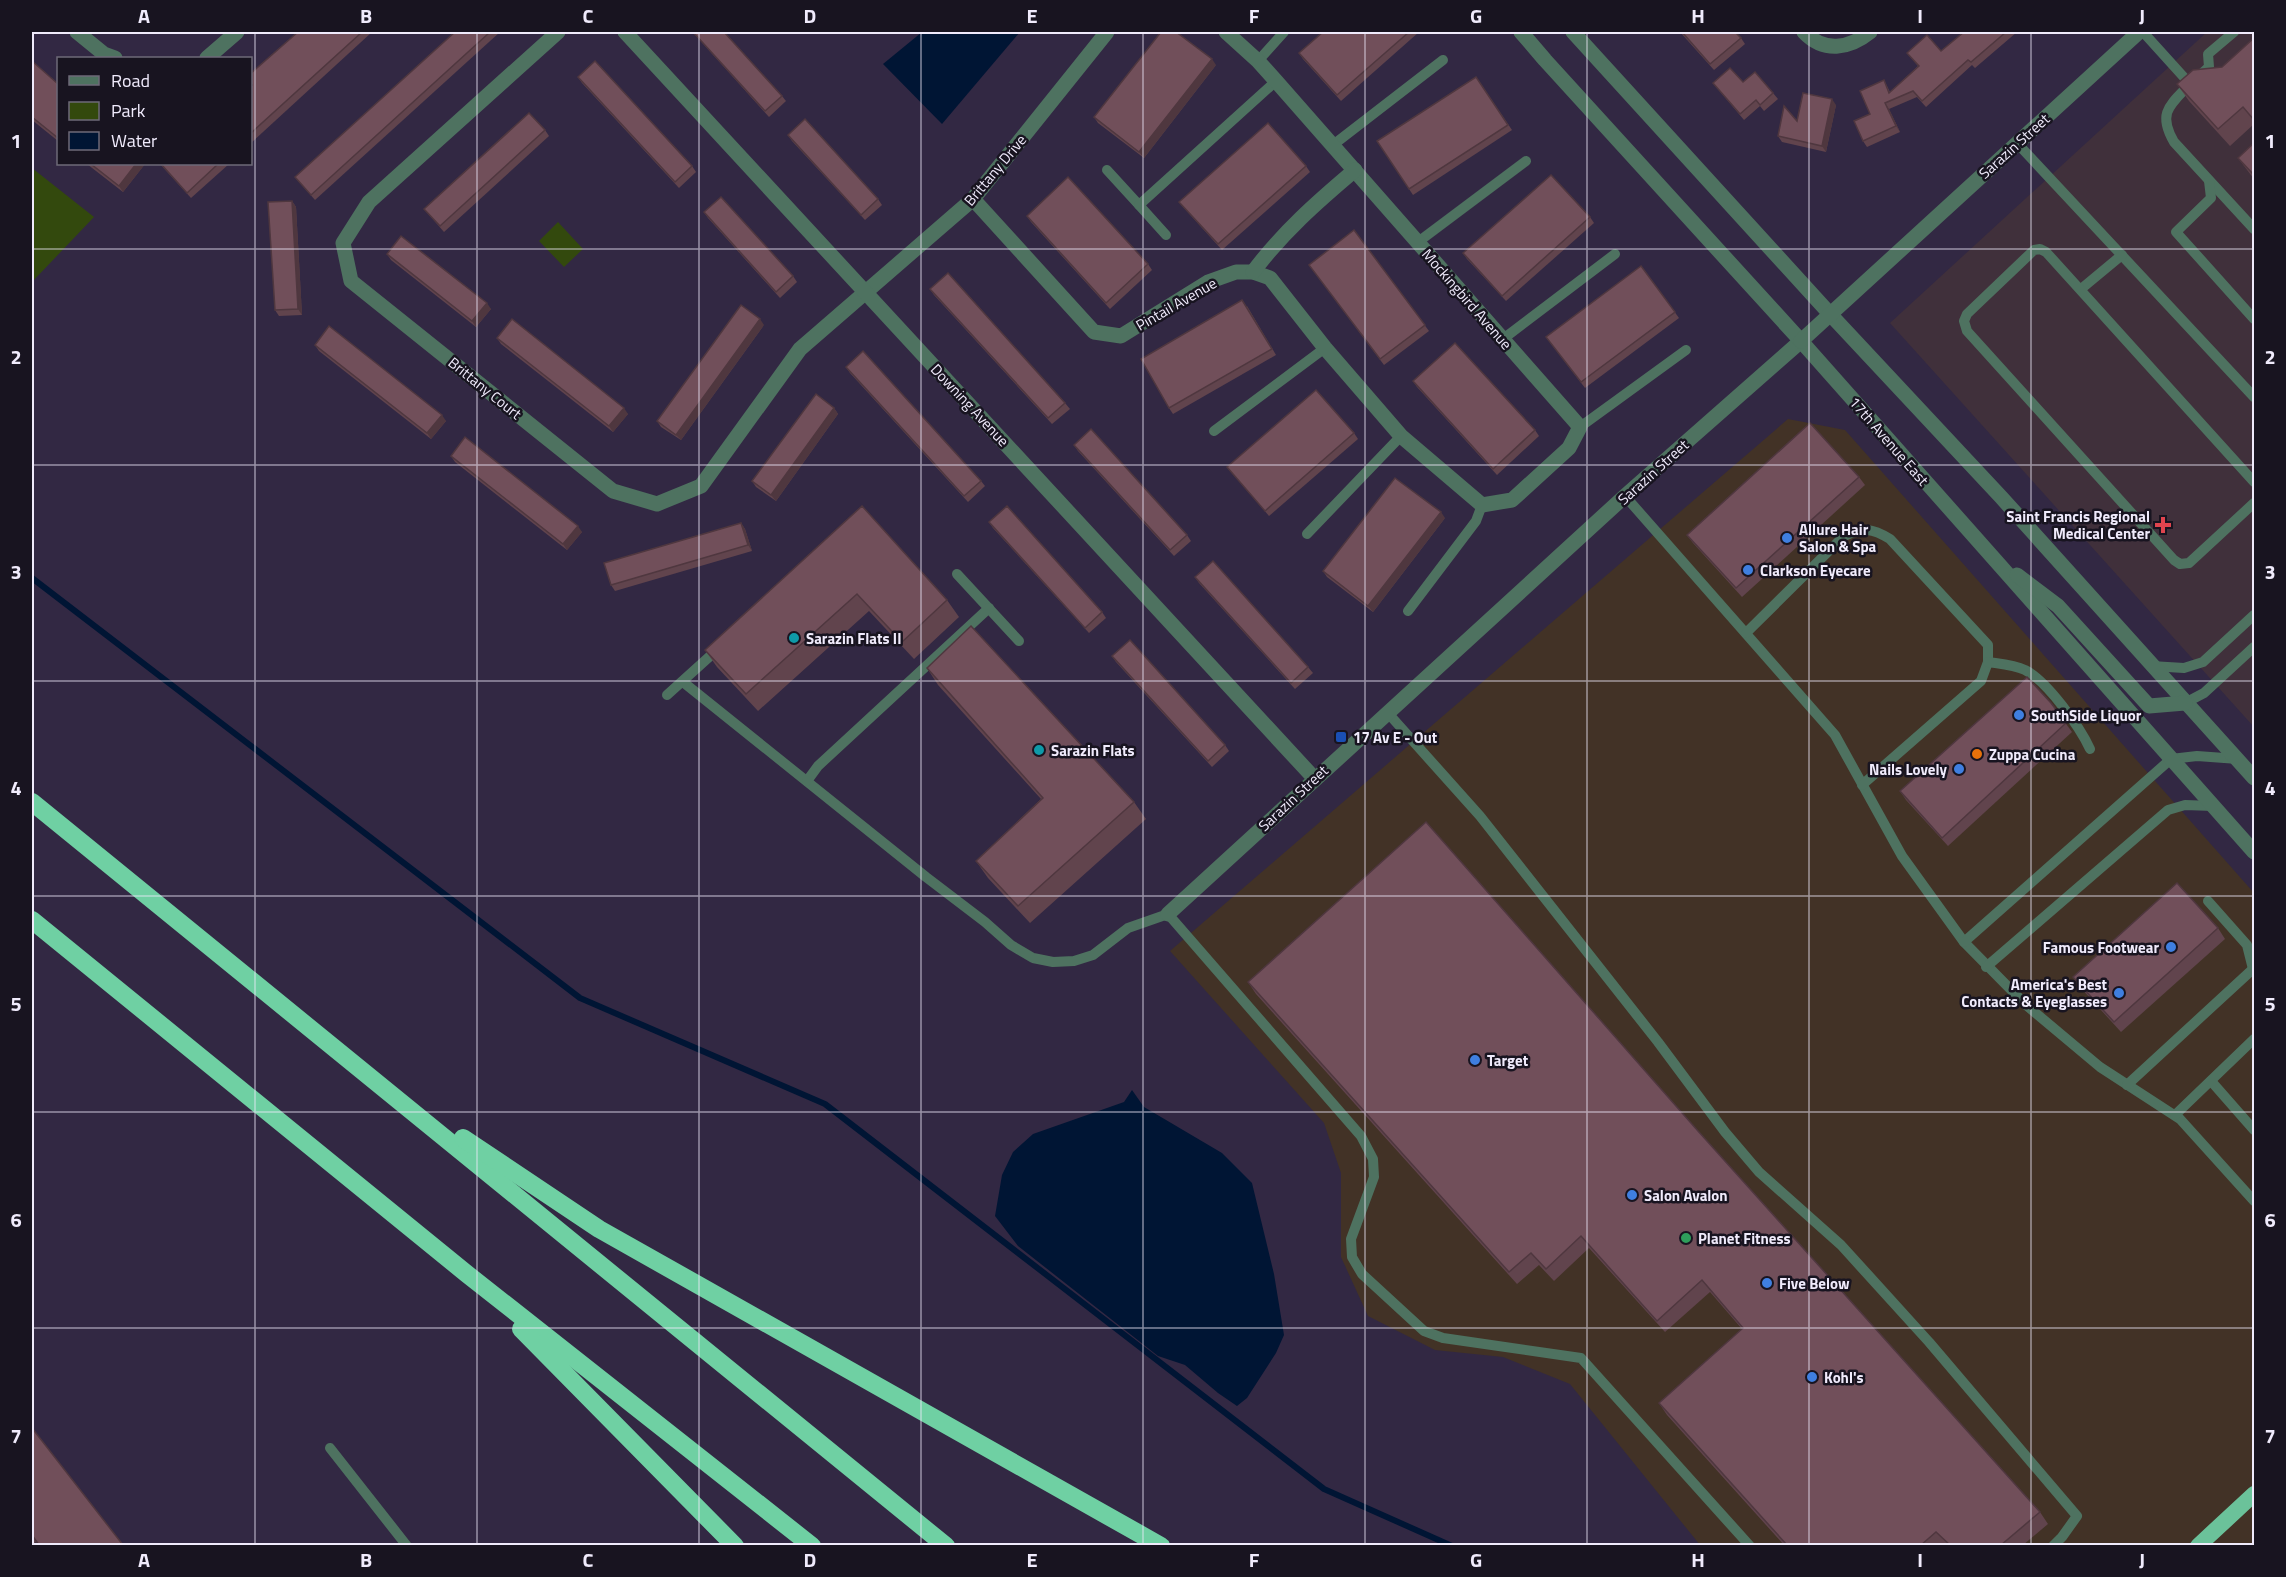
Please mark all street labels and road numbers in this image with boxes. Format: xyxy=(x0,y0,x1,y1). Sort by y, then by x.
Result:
street label: Sarazin Street xyxy=(1973,107,2055,184)
street label: Brittany Drive xyxy=(958,129,1032,211)
street label: Mockingbird Avenue xyxy=(1416,243,1518,355)
street label: Pintail Avenue xyxy=(1131,272,1221,336)
street label: Brittany Court xyxy=(443,351,527,425)
street label: Downing Avenue xyxy=(925,358,1015,452)
street label: 17th Avenue East xyxy=(1844,391,1935,491)
street label: Sarazin Street xyxy=(1612,433,1694,510)
street label: Sarazin Street xyxy=(1253,759,1334,837)

